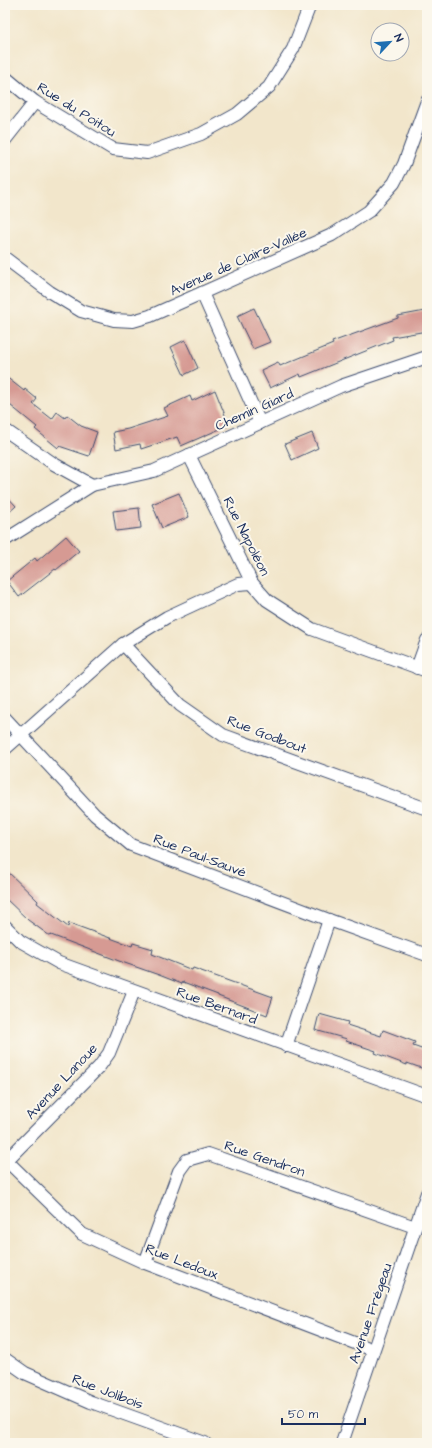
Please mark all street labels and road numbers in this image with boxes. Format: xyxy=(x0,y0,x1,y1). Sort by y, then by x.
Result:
street label: Rue du Poitou xyxy=(33,78,120,142)
street label: Avenue de Claire-Vallée xyxy=(167,223,310,301)
street label: Chemin Giard xyxy=(212,384,297,436)
street label: Rue Napoléon xyxy=(218,493,275,580)
street label: Rue Godbout xyxy=(224,711,310,759)
street label: Rue Paul-Sauvé xyxy=(150,829,249,883)
street label: Rue Bernard xyxy=(174,982,260,1030)
street label: Avenue Lanoue xyxy=(21,1039,103,1124)
street label: Rue Gendron xyxy=(222,1136,308,1182)
street label: Rue Ledoux xyxy=(142,1239,221,1285)
street label: Avenue Frégeau xyxy=(344,1260,398,1366)
street label: Rue Jolibois xyxy=(69,1369,146,1415)

